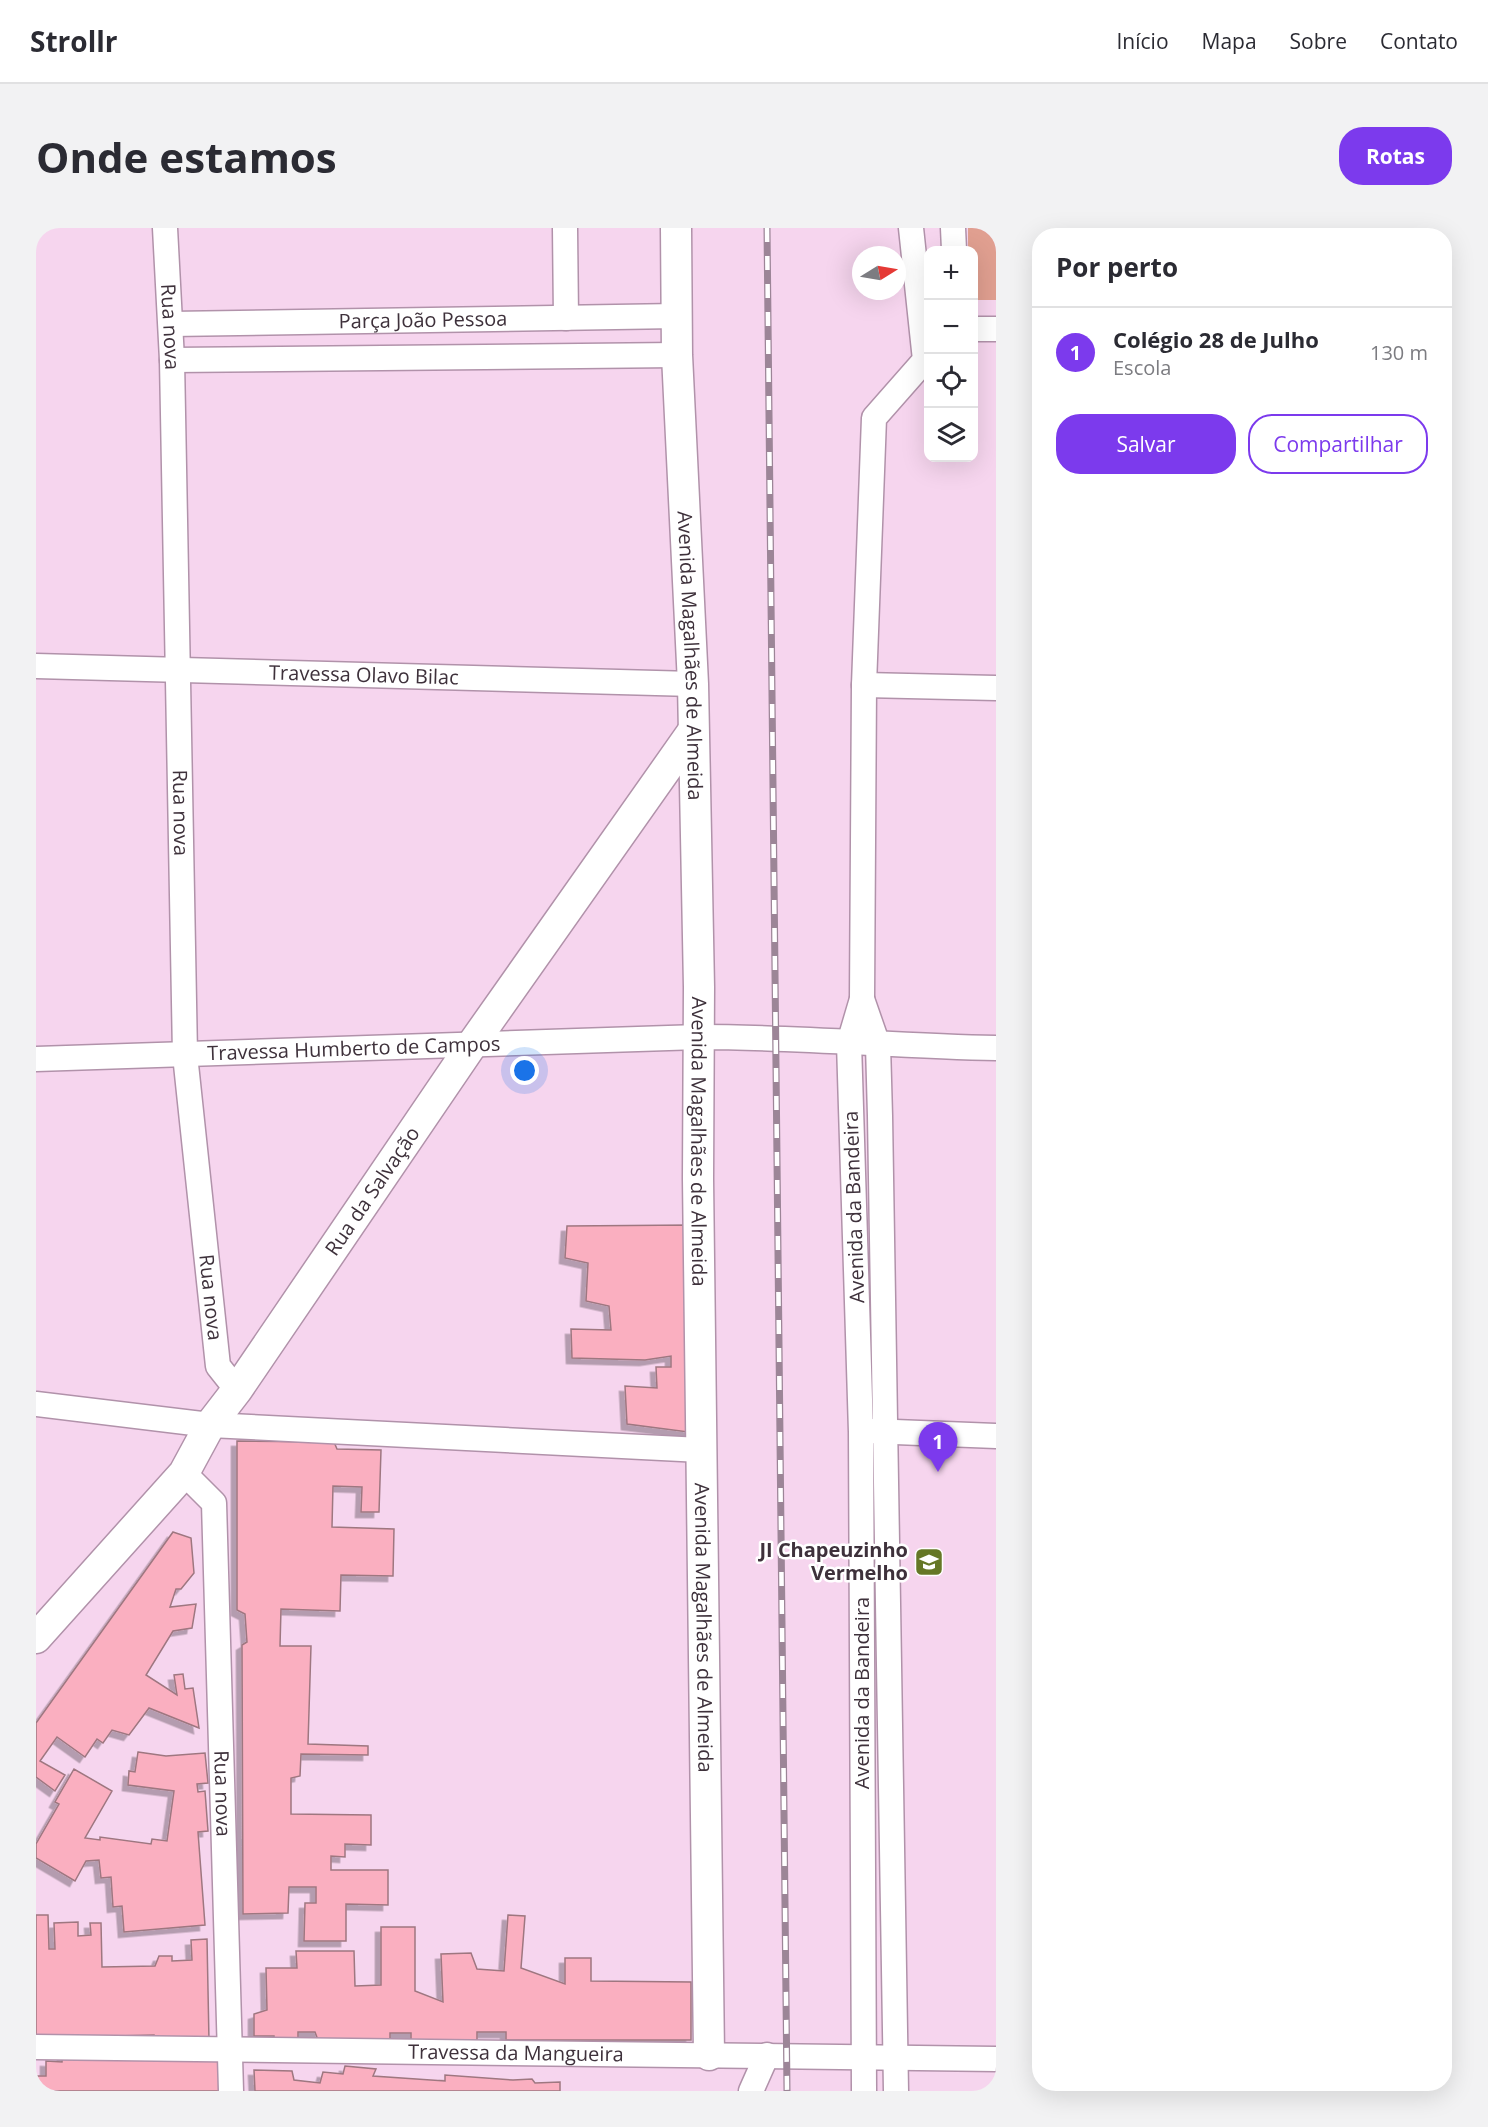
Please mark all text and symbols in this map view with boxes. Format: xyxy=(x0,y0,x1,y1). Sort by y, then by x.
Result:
text: Strollr xyxy=(30,22,117,60)
text: Início xyxy=(1116,27,1169,55)
text: Mapa xyxy=(1202,27,1257,55)
text: Sobre xyxy=(1290,27,1347,55)
text: Contato xyxy=(1380,27,1458,55)
button: Rotas xyxy=(1339,127,1452,185)
text: Onde estamos xyxy=(36,128,337,185)
north arrow xyxy=(852,246,906,300)
map controls xyxy=(924,246,978,462)
button: + xyxy=(924,246,978,300)
text: Por perto xyxy=(1056,249,1178,285)
street label: Rua nova xyxy=(155,283,186,370)
button: − xyxy=(924,300,978,354)
street label: Parça João Pessoa xyxy=(338,305,507,334)
text: Colégio 28 de Julho xyxy=(1113,324,1319,354)
text: 1 xyxy=(1070,339,1081,366)
text: 130 m xyxy=(1370,339,1428,366)
button: locate xyxy=(924,354,978,408)
text: Escola xyxy=(1113,354,1171,381)
button: layers xyxy=(924,408,978,462)
button: Salvar xyxy=(1056,414,1236,474)
button: Compartilhar xyxy=(1248,414,1428,474)
street label: Avenida Magalhães de Almeida xyxy=(672,510,709,801)
street label: Travessa Olavo Bilac xyxy=(269,658,459,691)
street label: Rua nova xyxy=(167,769,195,856)
street label: Avenida Magalhães de Almeida xyxy=(685,997,713,1287)
street label: Travessa Humberto de Campos xyxy=(207,1030,501,1066)
your location xyxy=(510,1056,539,1085)
street label: Avenida da Bandeira xyxy=(837,1110,870,1304)
street label: Rua da Salvação xyxy=(318,1121,425,1261)
street label: Rua nova xyxy=(193,1253,229,1342)
pin: 1 xyxy=(918,1422,958,1472)
street label: Avenida Magalhães de Almeida xyxy=(689,1482,719,1773)
place label: JI Chapeuzinho Vermelho xyxy=(757,1536,908,1586)
school or university icon: JI Chapeuzinho Vermelho xyxy=(913,1546,945,1578)
street label: Avenida da Bandeira xyxy=(848,1597,875,1789)
street label: Rua nova xyxy=(208,1750,238,1837)
street label: Travessa da Mangueira xyxy=(408,2038,624,2067)

